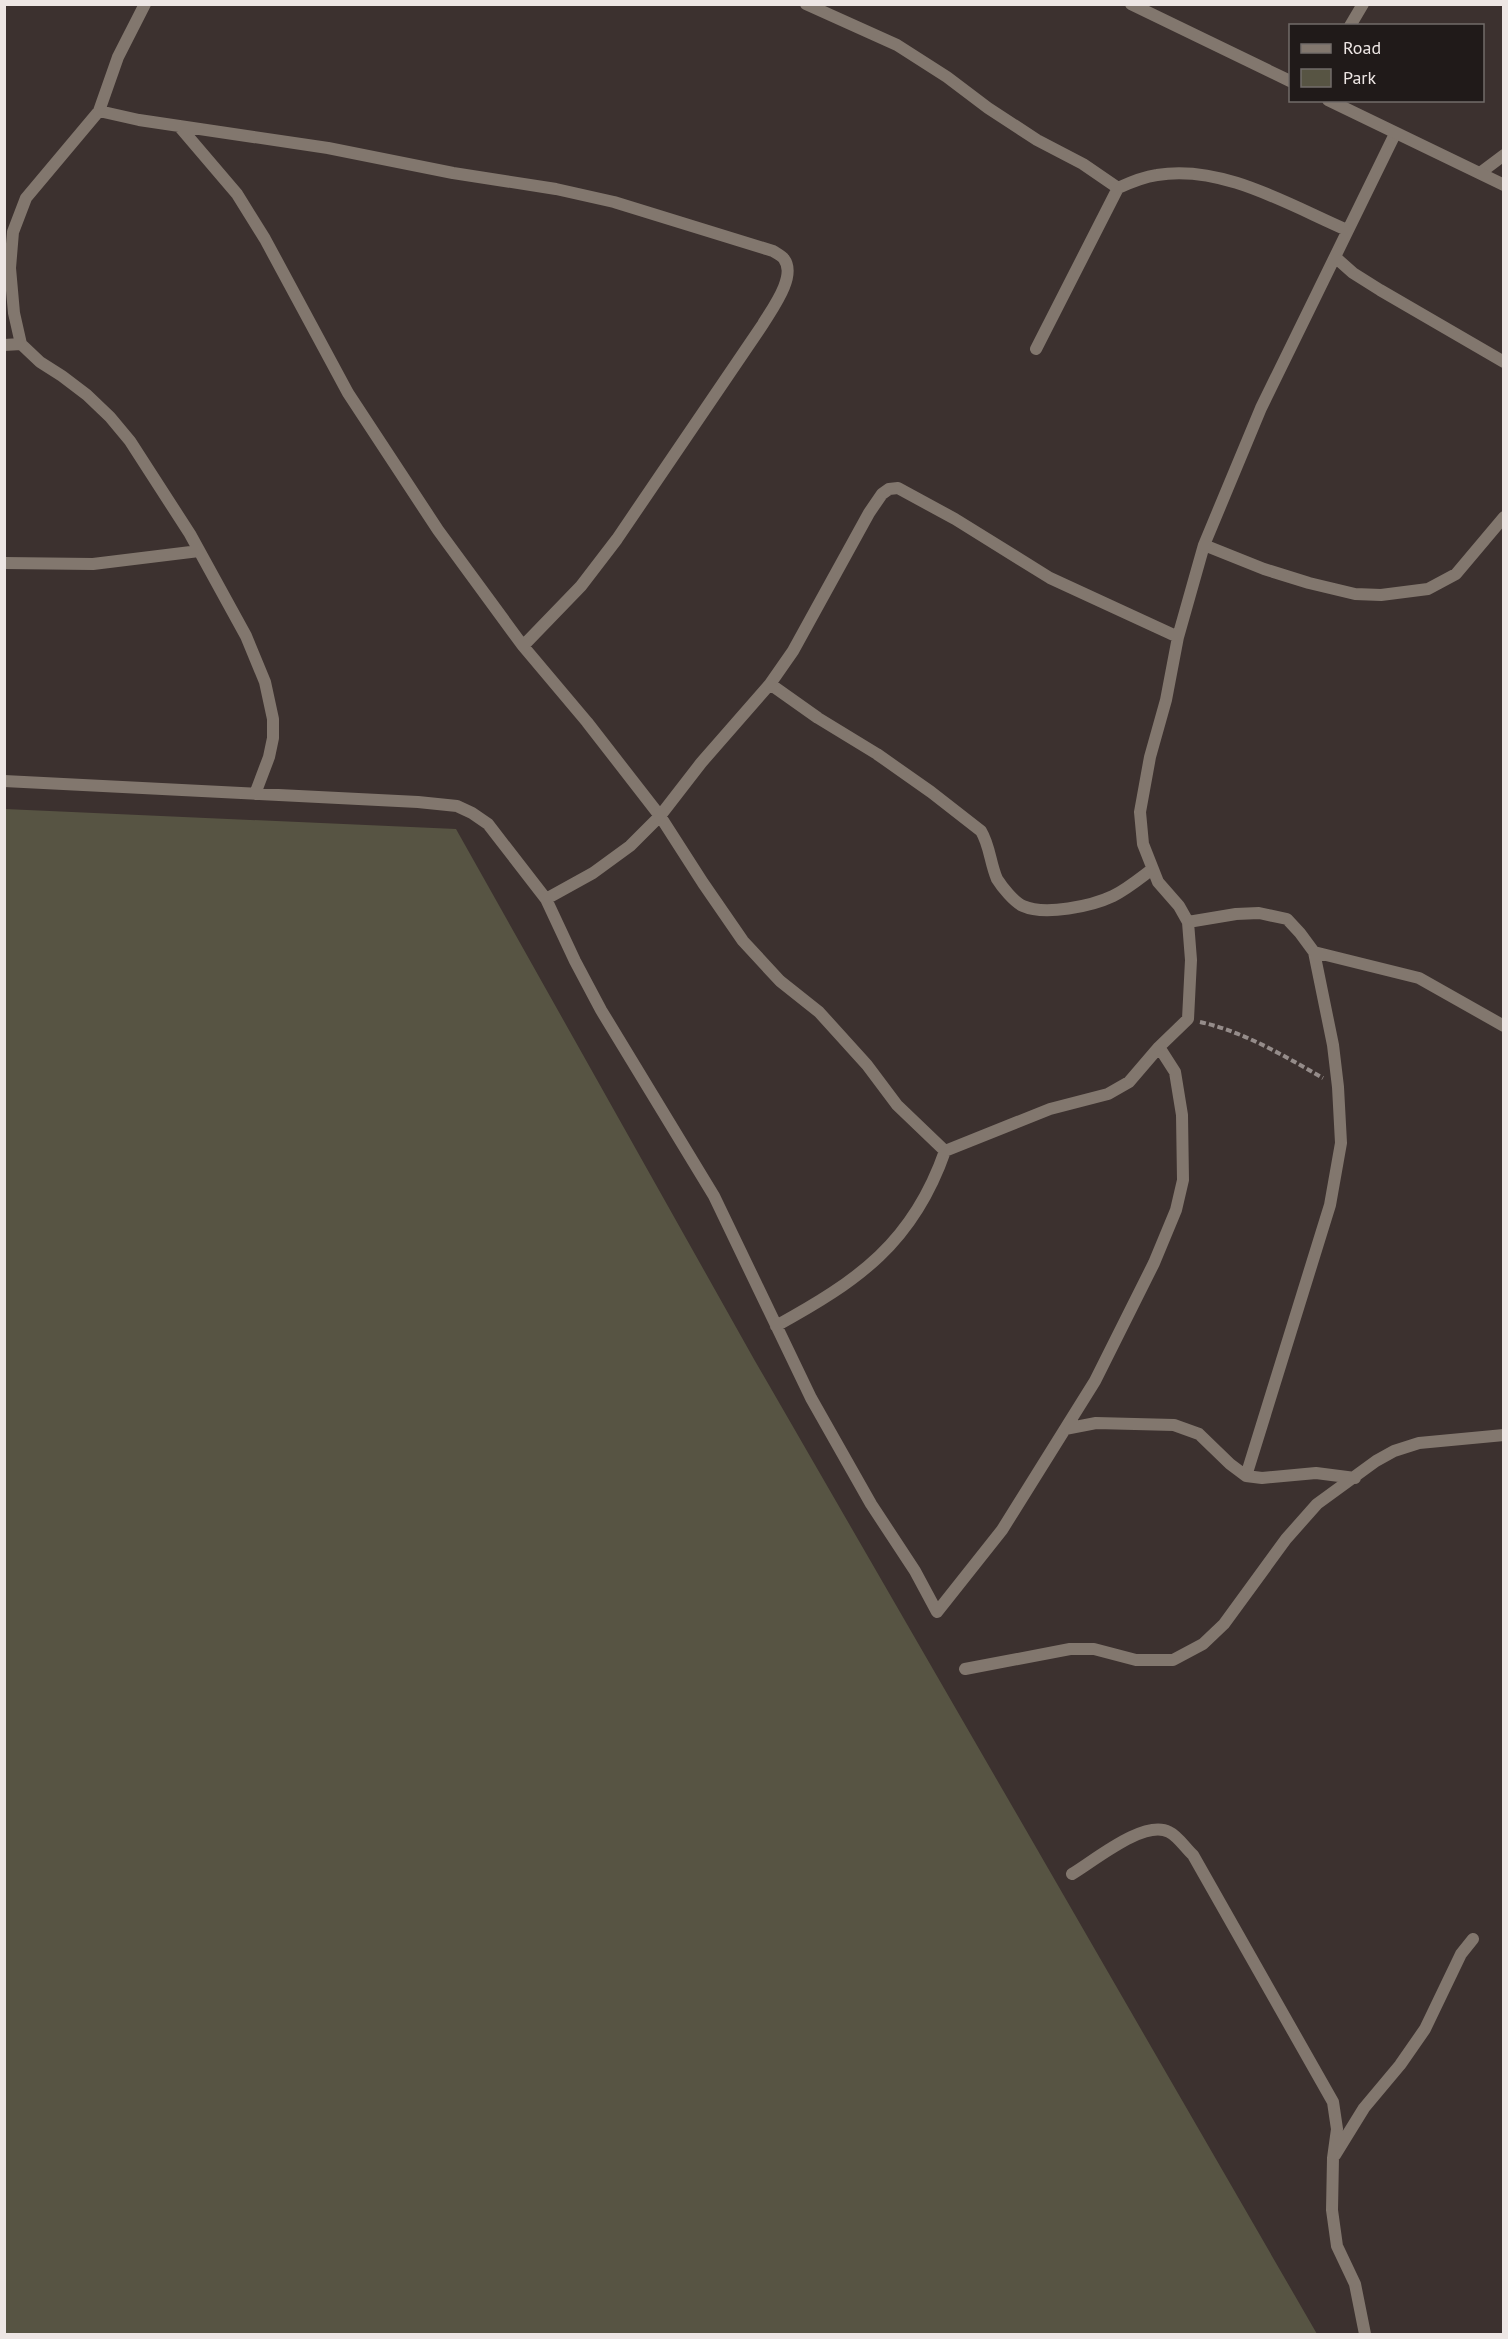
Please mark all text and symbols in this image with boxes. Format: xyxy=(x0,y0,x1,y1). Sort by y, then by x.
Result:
legend xyxy=(1289,24,1484,102)
text: Road xyxy=(1343,36,1381,59)
text: Park xyxy=(1343,66,1376,89)

